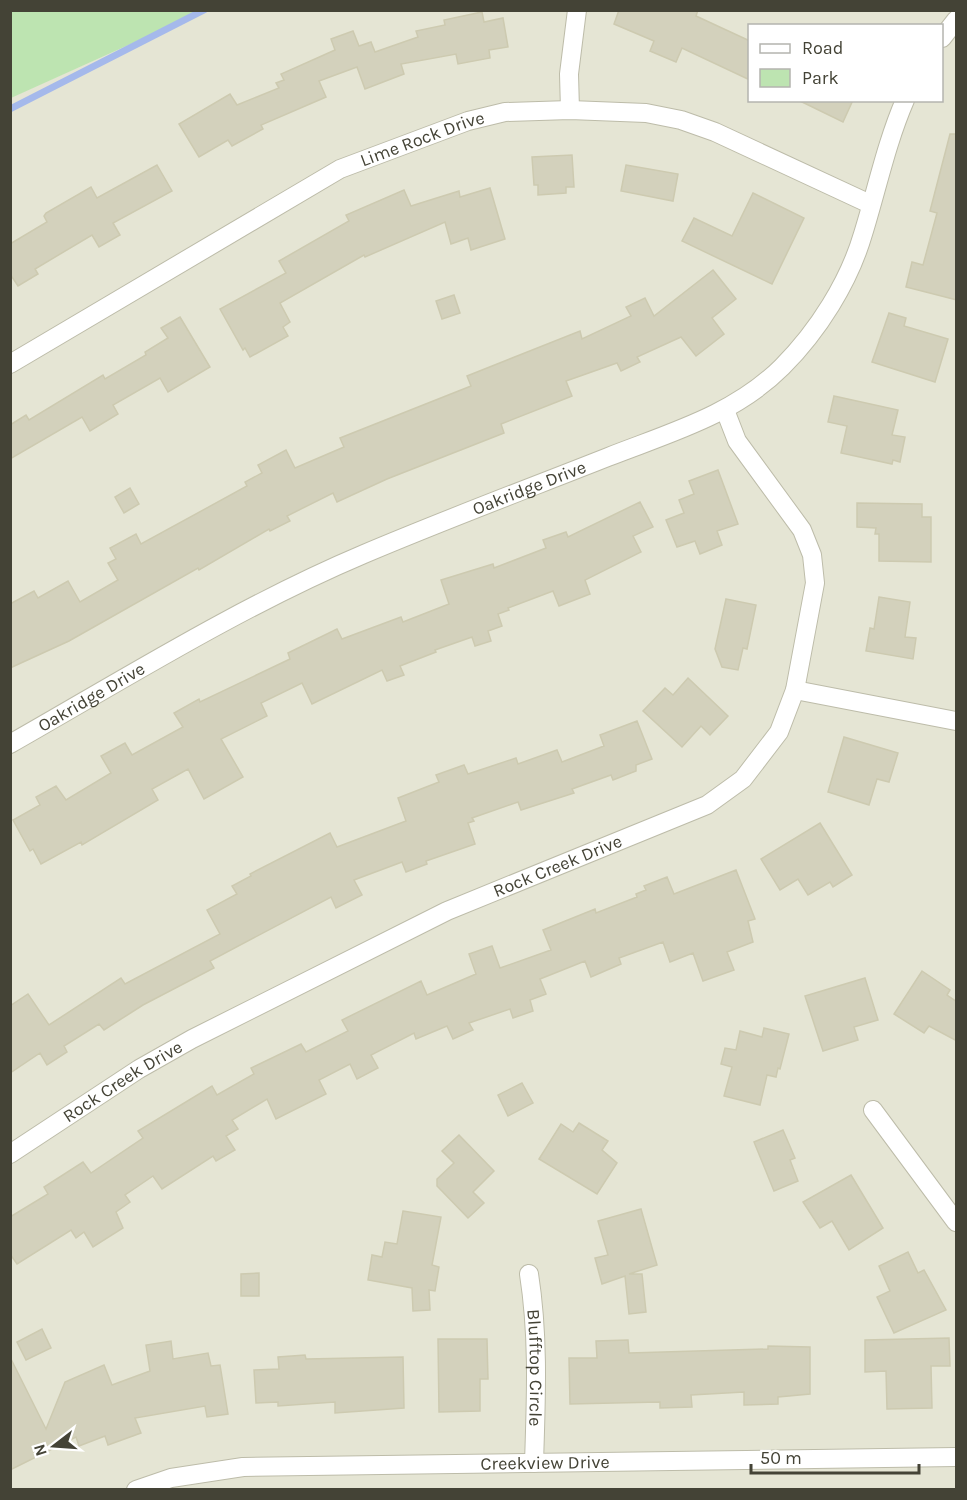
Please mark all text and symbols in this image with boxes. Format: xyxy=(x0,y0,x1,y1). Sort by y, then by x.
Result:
legend xyxy=(748,24,943,102)
text: Road xyxy=(802,37,843,59)
text: Park xyxy=(802,67,839,89)
street label: Lime Rock Drive xyxy=(357,106,487,171)
street label: Oakridge Drive xyxy=(469,456,589,520)
street label: Oakridge Drive xyxy=(34,657,149,737)
street label: Rock Creek Drive xyxy=(490,830,625,902)
street label: Rock Creek Drive xyxy=(59,1036,186,1127)
street label: Blufftop Circle xyxy=(522,1308,547,1427)
north arrow xyxy=(24,1416,84,1476)
scale bar xyxy=(751,1437,919,1475)
text: N xyxy=(29,1442,51,1459)
text: 50 m xyxy=(760,1447,802,1469)
street label: Creekview Drive xyxy=(480,1451,610,1475)

